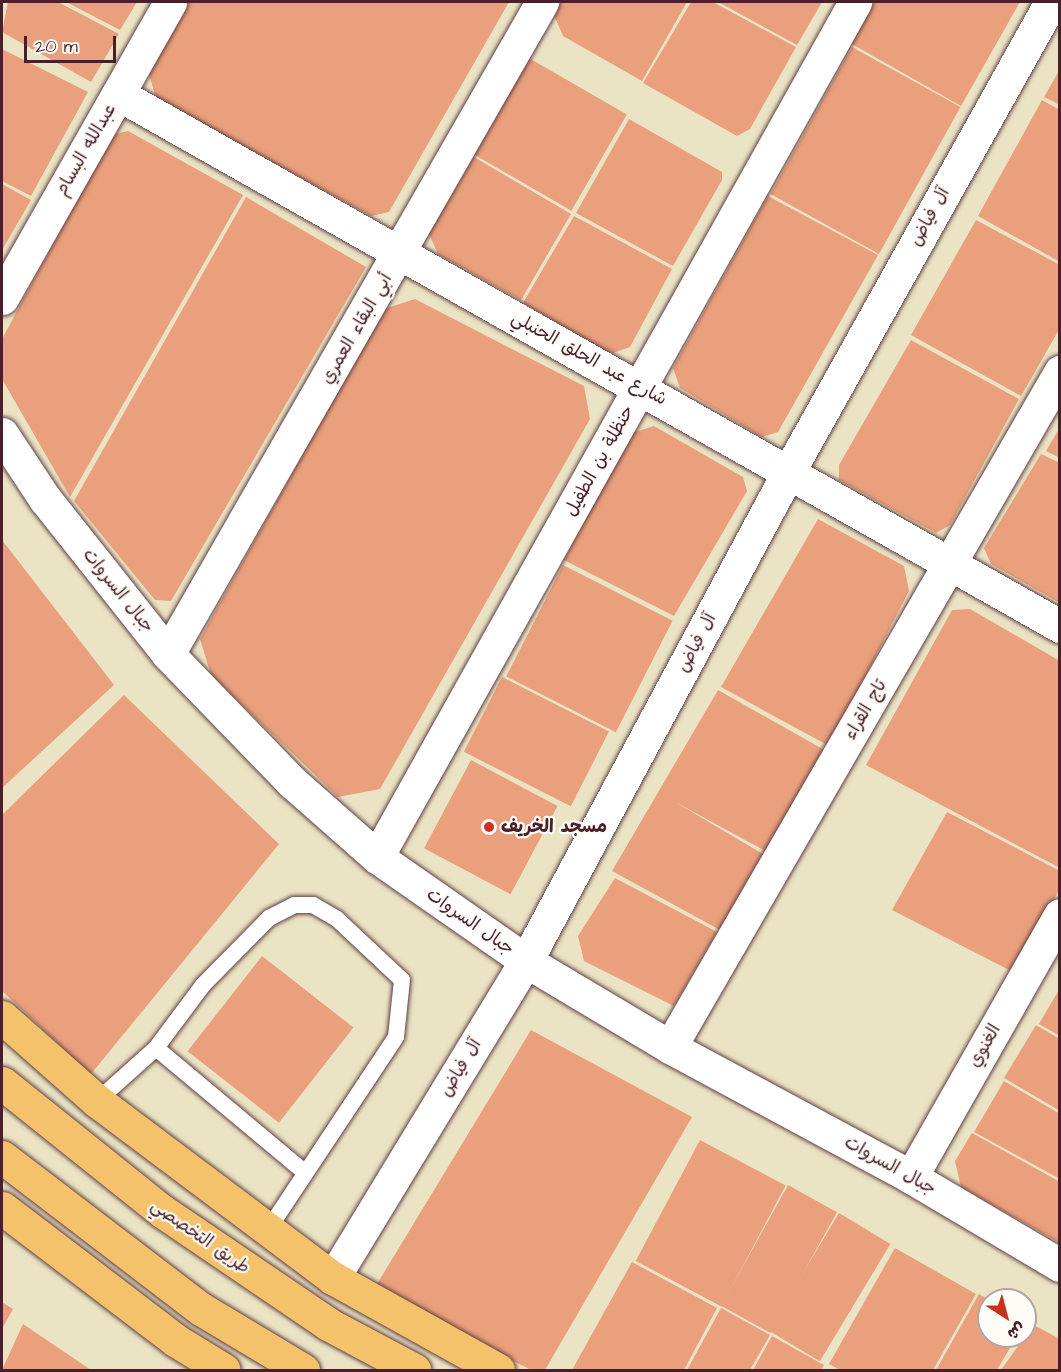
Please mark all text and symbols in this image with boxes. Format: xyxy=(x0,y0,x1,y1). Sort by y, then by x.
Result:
scale bar xyxy=(27,24,118,62)
text: 20 m xyxy=(35,34,78,59)
street label: عبدالله البسام xyxy=(51,100,121,200)
street label: آل فياض xyxy=(905,184,955,250)
street label: أبي البقاء العمري xyxy=(317,270,397,388)
street label: شارع عبد الحلق الحنبلي xyxy=(507,307,671,411)
street label: حنظلة بن الطفيل xyxy=(561,402,639,520)
street label: جبال السروات xyxy=(78,545,158,637)
street label: آل فياض xyxy=(672,610,722,676)
street label: تاج القراء xyxy=(840,676,892,744)
place label: مسجد الخريف xyxy=(501,816,607,838)
marker: مسجد الخريف xyxy=(482,820,496,834)
street label: جبال السروات xyxy=(422,884,518,960)
street label: الغنوي xyxy=(964,1021,1006,1071)
street label: آل فياض xyxy=(435,1035,487,1101)
street label: جبال السروات xyxy=(840,1132,940,1200)
street label: طريق التخصصي xyxy=(146,1195,254,1279)
north arrow xyxy=(977,1288,1037,1348)
text: ش xyxy=(1003,1317,1030,1345)

